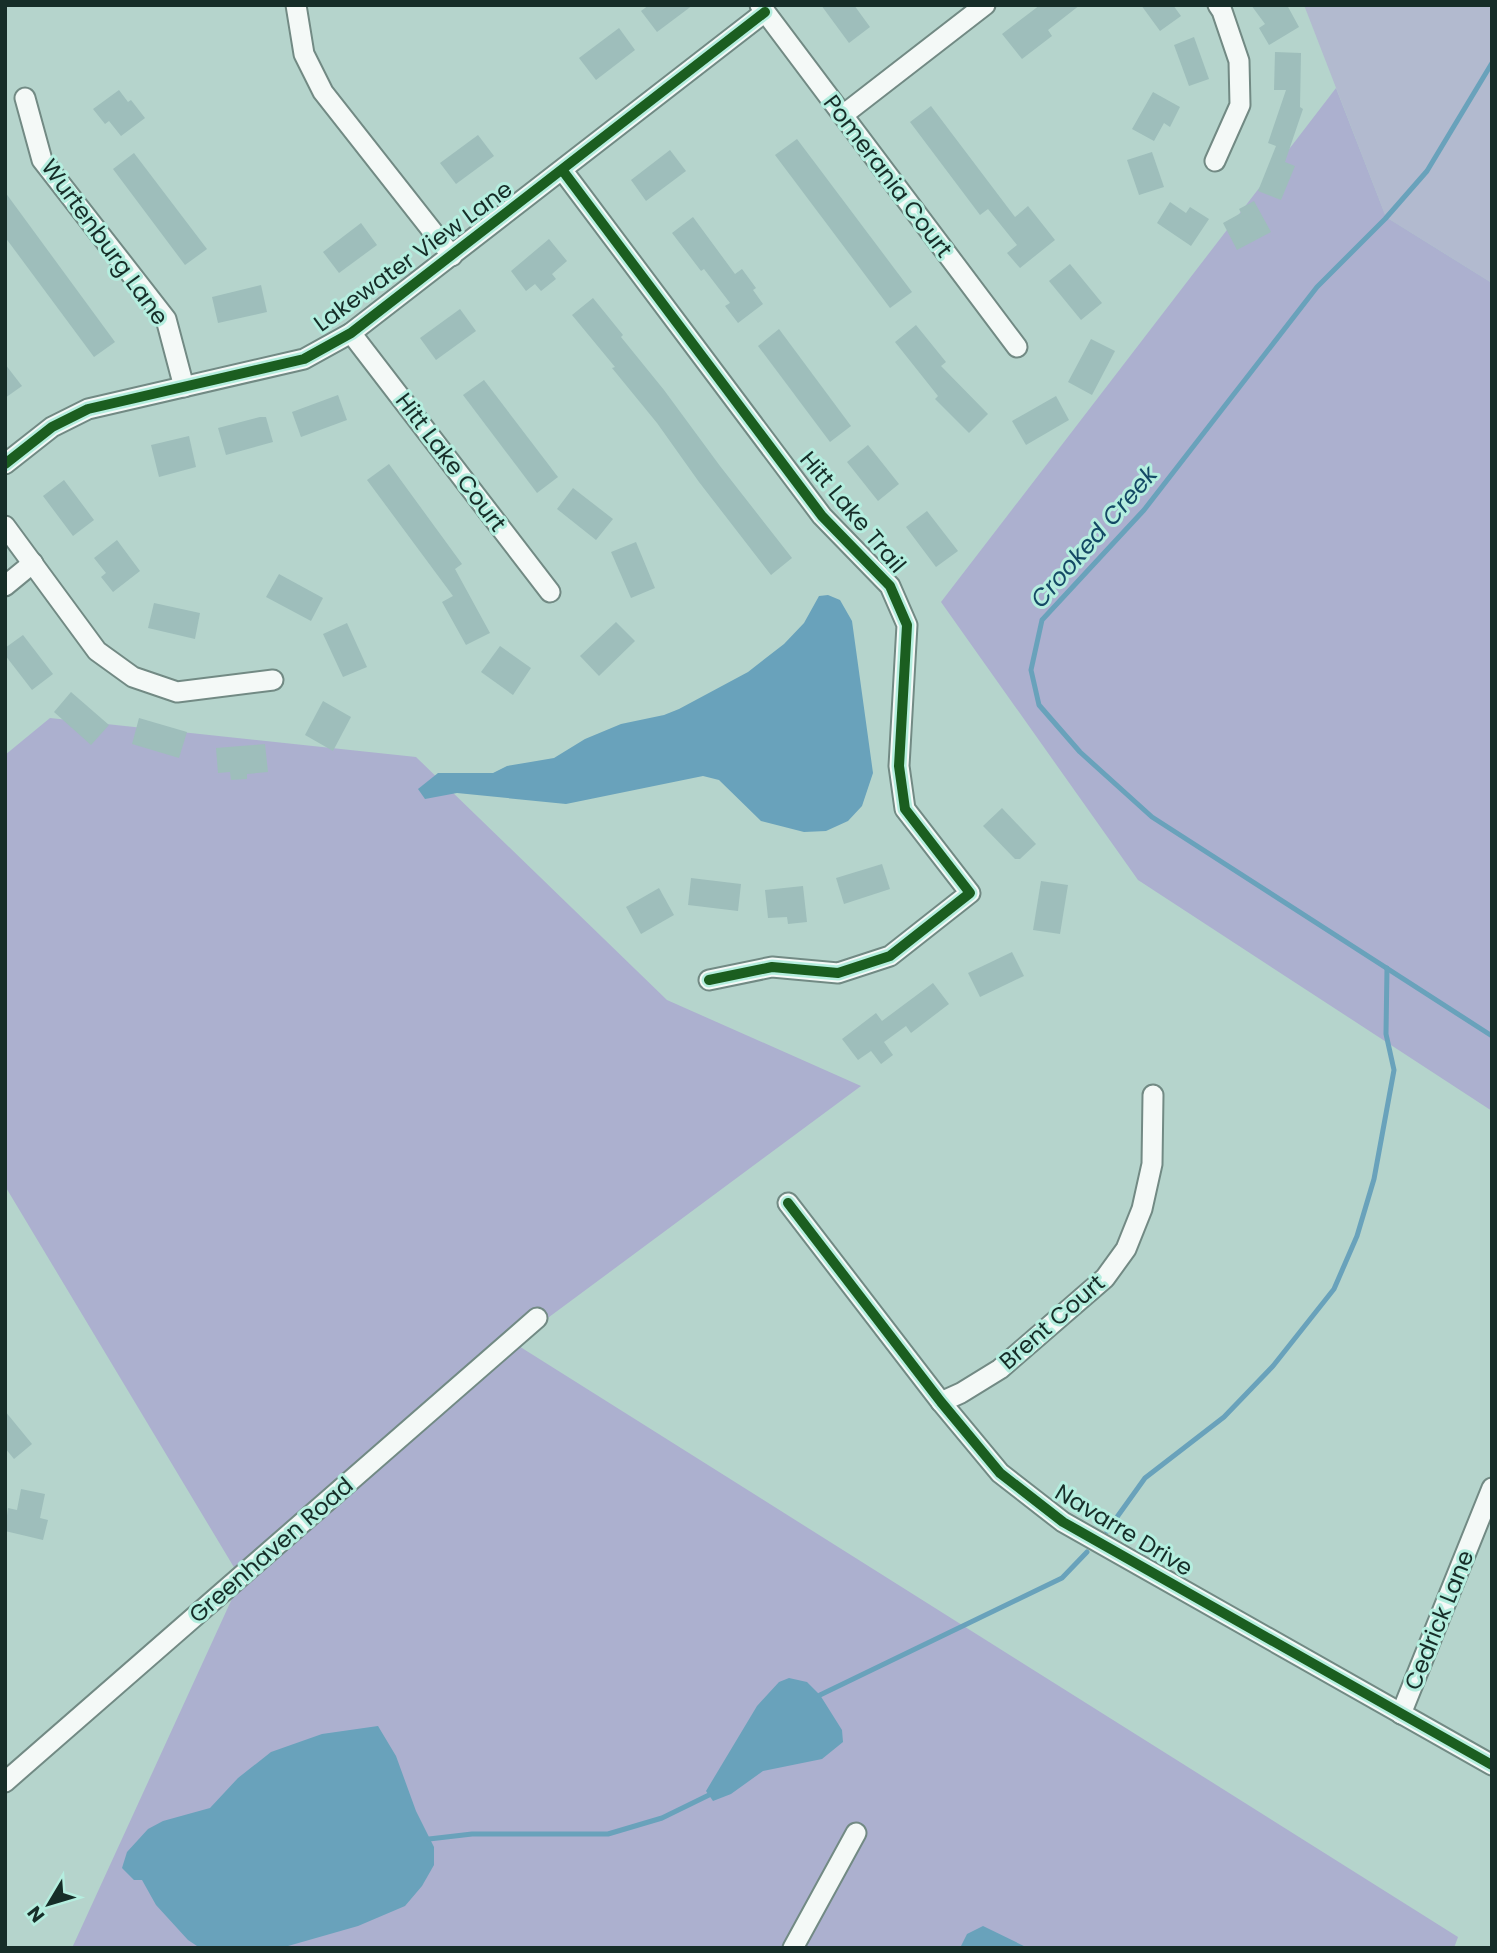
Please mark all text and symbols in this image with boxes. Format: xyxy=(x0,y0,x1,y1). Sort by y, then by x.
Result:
street label: Pomerania Court xyxy=(816,88,960,264)
street label: Wurtenburg Lane xyxy=(34,152,176,332)
street label: Lakewater View Lane xyxy=(307,173,519,339)
street label: Hitt Lake Court xyxy=(388,386,514,538)
street label: Hitt Lake Trail xyxy=(793,444,913,580)
water label: Crooked Creek xyxy=(1023,457,1166,615)
street label: Brent Court xyxy=(992,1267,1112,1377)
street label: Greenhaven Road xyxy=(182,1470,360,1630)
street label: Navarre Drive xyxy=(1049,1476,1199,1584)
street label: Cedrick Lane xyxy=(1396,1545,1482,1695)
north arrow xyxy=(14,1869,84,1939)
text: N xyxy=(21,1900,51,1928)

